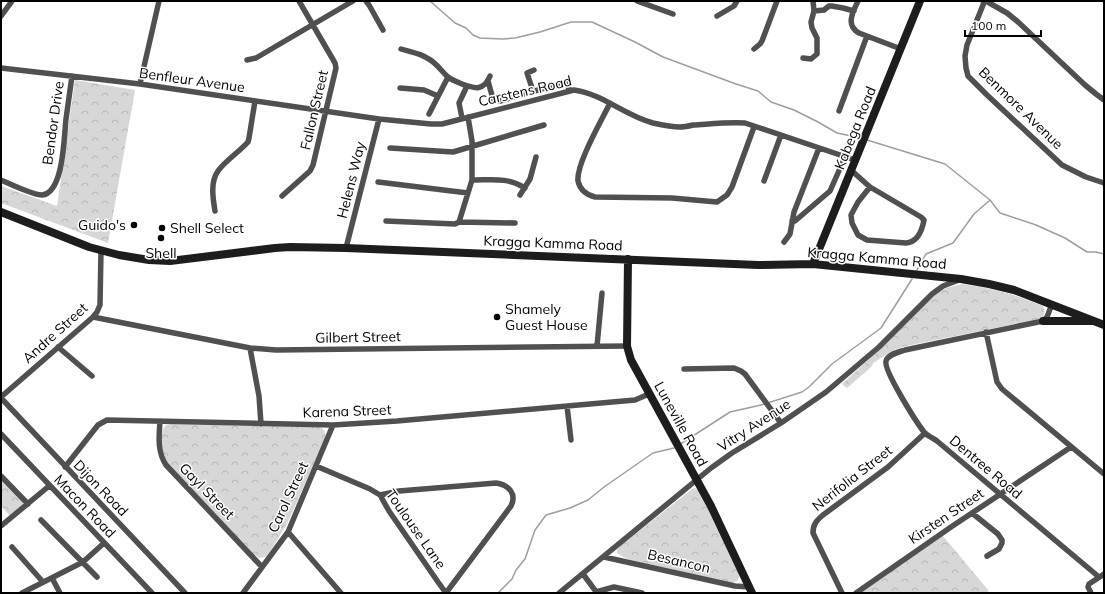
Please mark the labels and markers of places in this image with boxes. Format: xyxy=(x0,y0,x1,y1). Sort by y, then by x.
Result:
place label: Guido's xyxy=(78,216,126,234)
place label: Shell Select xyxy=(170,219,244,237)
marker: Guido's xyxy=(129,220,139,230)
marker: Shell Select xyxy=(157,223,167,233)
marker: Shell xyxy=(156,233,166,243)
place label: Shell xyxy=(145,244,177,262)
place label: Shamely Guest House xyxy=(505,300,588,334)
marker: Shamely Guest House xyxy=(492,312,502,322)

